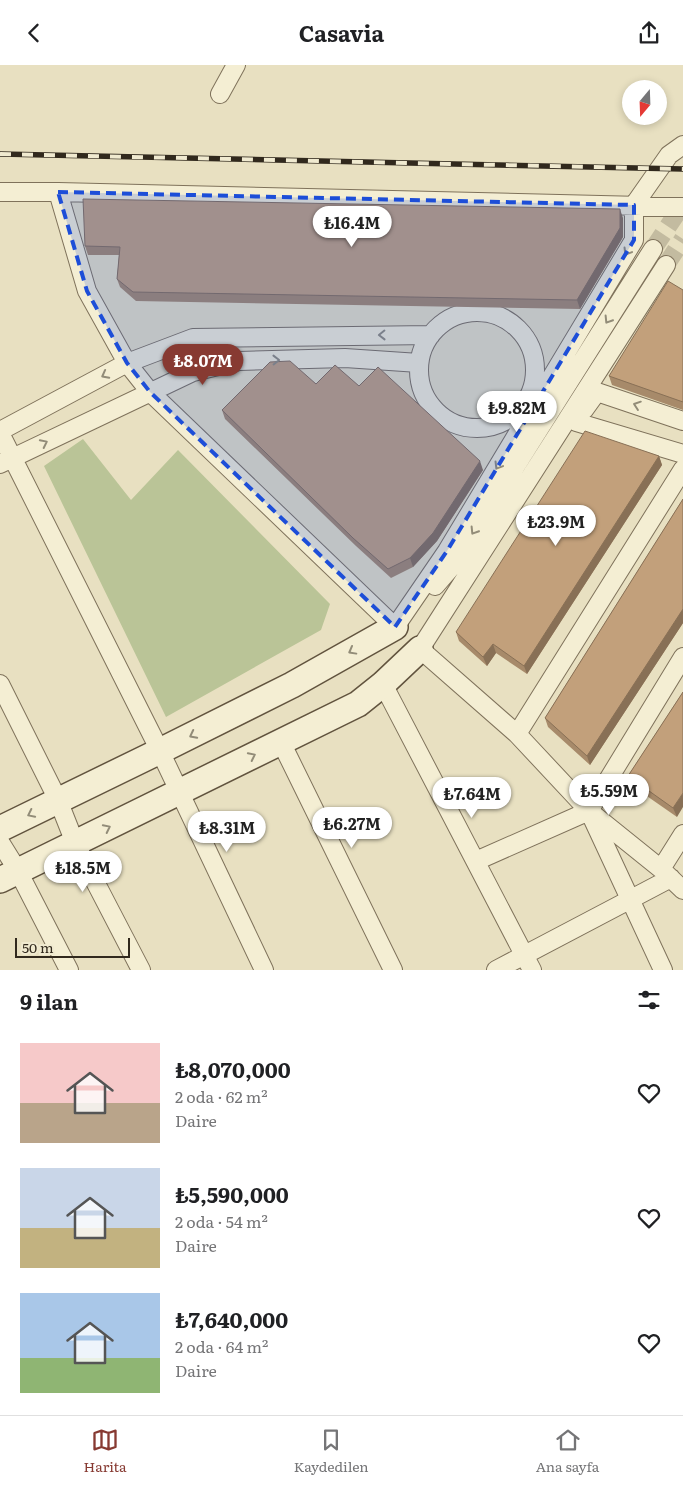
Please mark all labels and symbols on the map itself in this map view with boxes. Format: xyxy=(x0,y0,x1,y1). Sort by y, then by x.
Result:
north arrow xyxy=(622,80,668,125)
pin: ₺16.4M xyxy=(311,205,393,248)
one-way arrow xyxy=(623,247,633,256)
one-way arrow xyxy=(605,315,614,324)
one-way arrow xyxy=(378,330,386,340)
pin: ₺8.07M xyxy=(162,343,244,386)
one-way arrow xyxy=(273,355,281,365)
one-way arrow xyxy=(101,369,110,379)
pin: ₺9.82M xyxy=(476,391,558,433)
one-way arrow xyxy=(633,401,641,411)
one-way arrow xyxy=(39,439,48,449)
one-way arrow xyxy=(494,461,504,470)
pin: ₺23.9M xyxy=(515,505,597,547)
one-way arrow xyxy=(471,526,480,535)
one-way arrow xyxy=(348,645,357,655)
one-way arrow xyxy=(189,729,198,739)
one-way arrow xyxy=(247,752,256,762)
pin: ₺5.59M xyxy=(568,773,650,816)
pin: ₺7.64M xyxy=(431,777,513,819)
pin: ₺6.27M xyxy=(311,807,393,849)
one-way arrow xyxy=(27,808,36,818)
pin: ₺8.31M xyxy=(186,811,268,853)
one-way arrow xyxy=(101,824,110,834)
pin: ₺18.5M xyxy=(42,851,124,893)
scale bar xyxy=(15,935,130,958)

